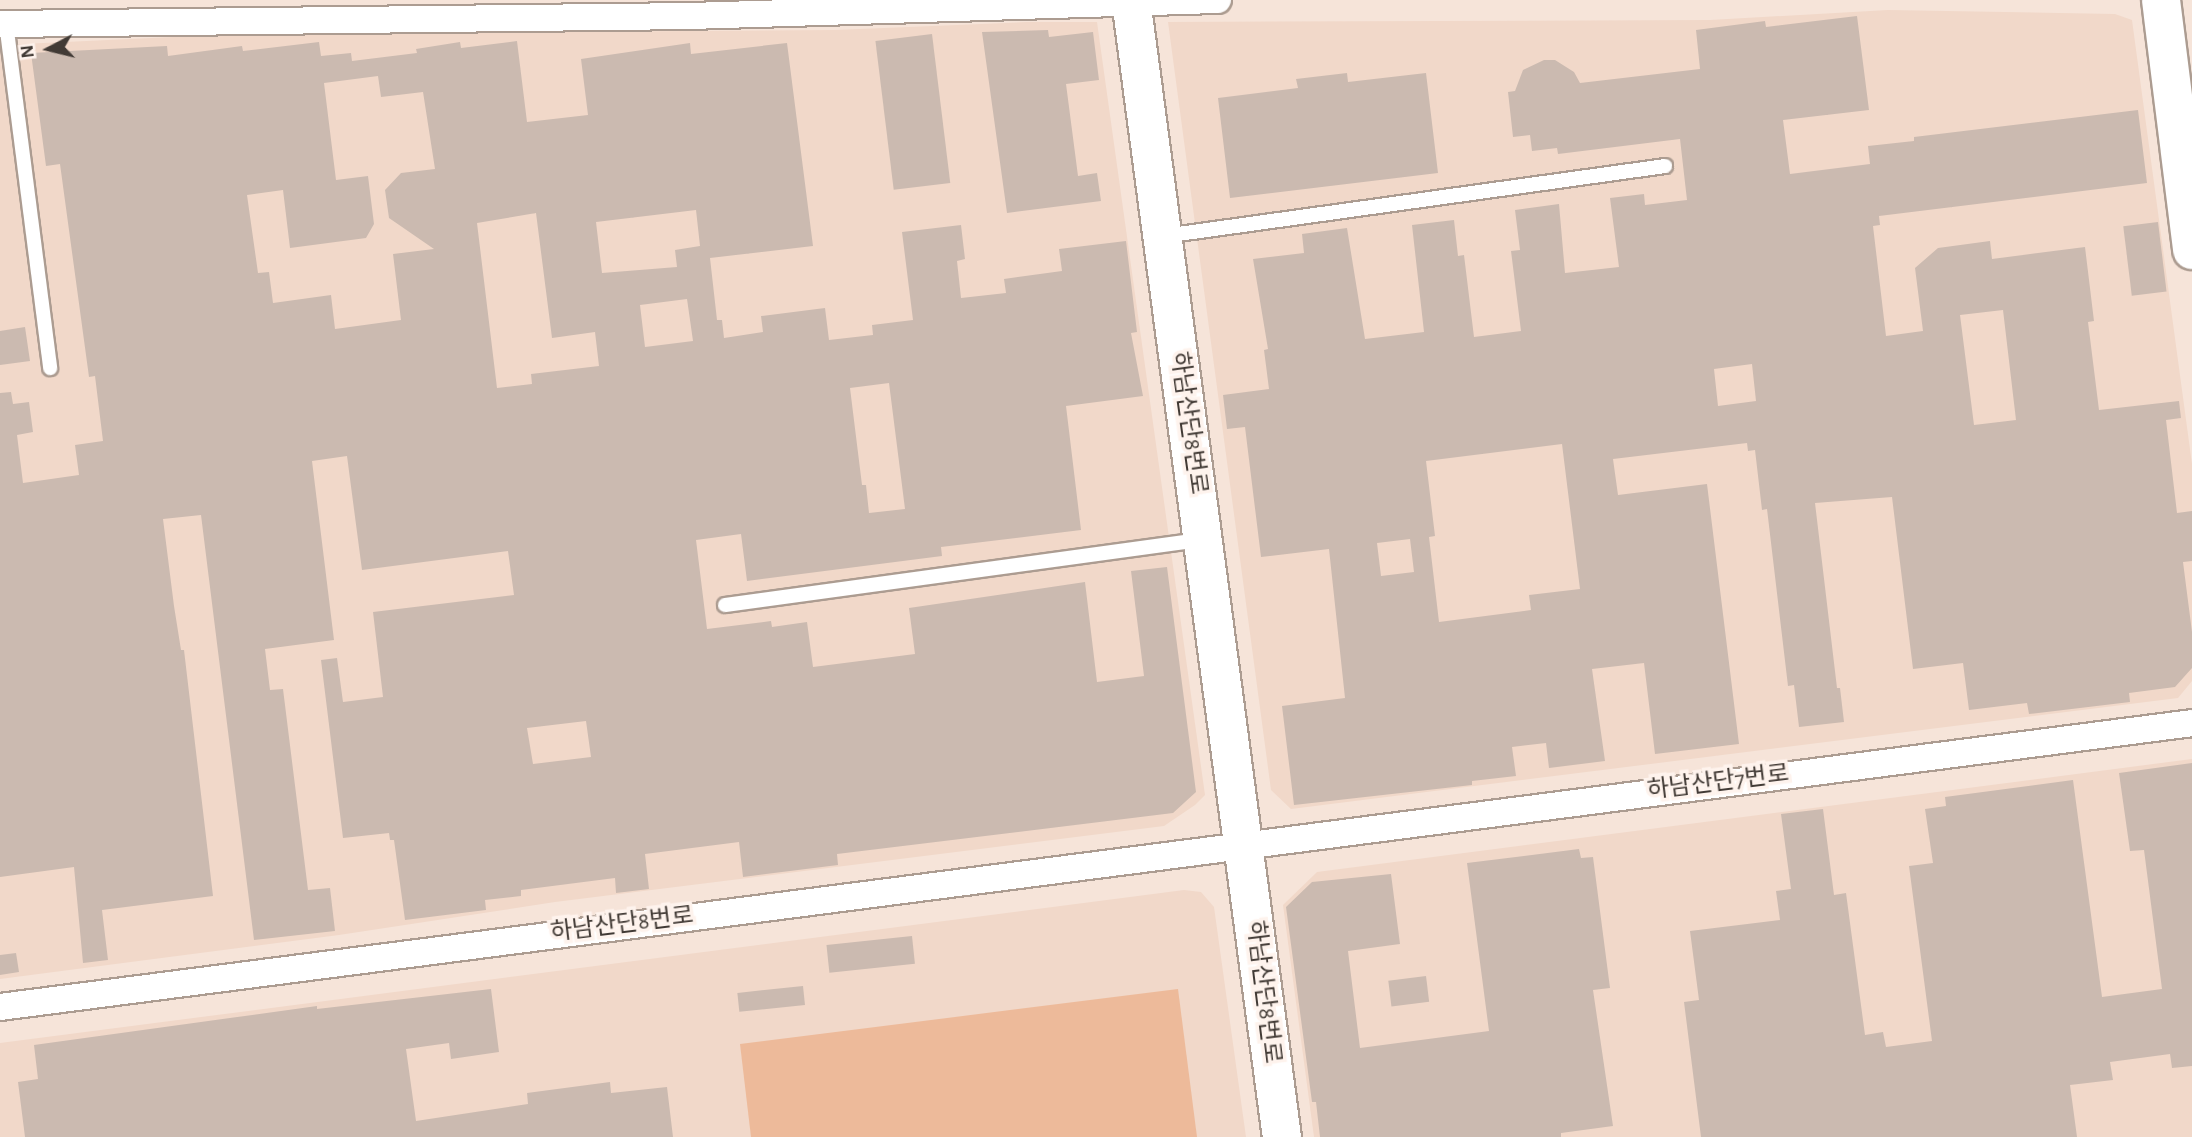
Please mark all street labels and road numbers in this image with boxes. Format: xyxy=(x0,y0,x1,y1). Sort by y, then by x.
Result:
street label: 하남산단8번로 xyxy=(1164,350,1212,496)
street label: 하남산단7번로 xyxy=(1646,760,1790,806)
street label: 하남산단8번로 xyxy=(549,902,695,948)
street label: 하남산단8번로 xyxy=(1240,919,1286,1065)

